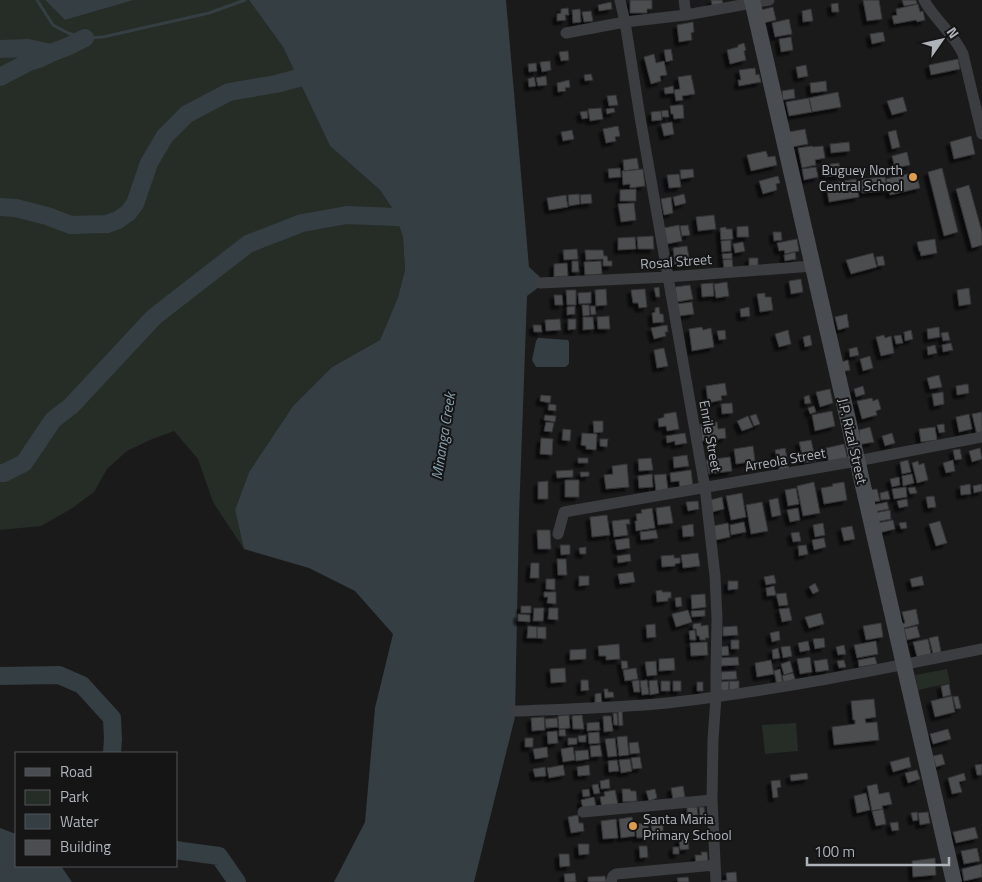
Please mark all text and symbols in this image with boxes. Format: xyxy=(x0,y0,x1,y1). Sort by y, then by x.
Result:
north arrow xyxy=(917,15,967,65)
text: N xyxy=(942,23,965,42)
place label: Buguey North Central School xyxy=(819,159,903,196)
marker: Buguey North Central School xyxy=(907,171,919,183)
street label: Rosal Street xyxy=(639,248,713,274)
water label: Minanga Creek xyxy=(425,389,462,481)
street label: J.P. Rizal Street xyxy=(833,396,873,486)
street label: Enrile Street xyxy=(694,398,728,474)
street label: Arreola Street xyxy=(743,442,827,476)
legend xyxy=(15,752,178,867)
text: Road xyxy=(60,760,92,783)
text: Park xyxy=(60,785,89,808)
place label: Santa Maria Primary School xyxy=(643,808,732,845)
text: Water xyxy=(60,810,99,833)
marker: Santa Maria Primary School xyxy=(627,820,639,832)
scale bar xyxy=(807,834,950,866)
text: Building xyxy=(60,835,111,858)
text: 100 m xyxy=(814,840,855,863)

